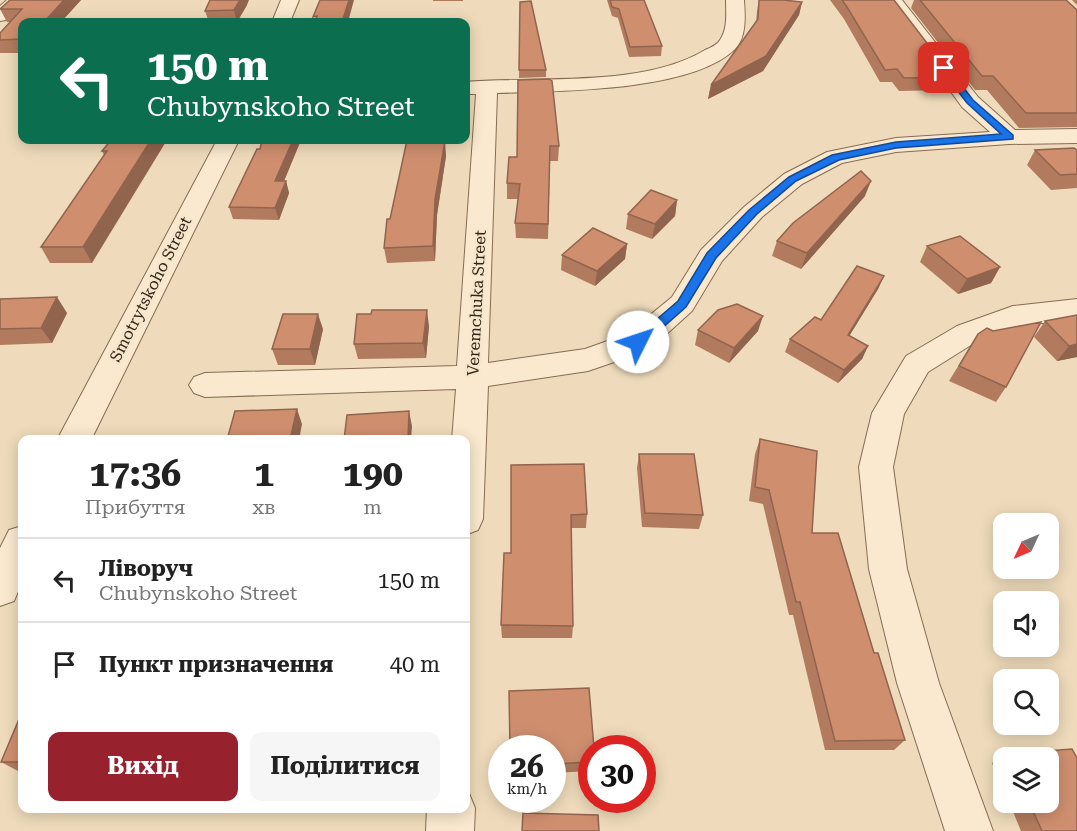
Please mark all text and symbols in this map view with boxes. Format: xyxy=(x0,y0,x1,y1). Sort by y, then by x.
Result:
text: 150 m xyxy=(147,41,269,90)
icon: left xyxy=(48,42,126,120)
pin xyxy=(918,42,969,93)
icon: arrive xyxy=(927,51,960,84)
text: Chubynskoho Street xyxy=(147,91,415,123)
street label: Smotrytskoho Street xyxy=(106,213,195,365)
street label: Veremchuka Street xyxy=(463,230,490,377)
position arrow xyxy=(606,310,670,374)
text: 17:36 xyxy=(89,453,181,495)
text: 1 xyxy=(254,453,274,495)
text: 190 xyxy=(342,453,403,495)
text: Прибуття xyxy=(85,495,186,519)
text: хв xyxy=(253,495,276,519)
text: m xyxy=(364,495,382,519)
north arrow xyxy=(993,513,1059,579)
map controls xyxy=(993,513,1059,813)
text: Ліворуч xyxy=(99,556,193,581)
icon: left xyxy=(48,564,81,597)
text: 150 m xyxy=(377,568,440,593)
text: Chubynskoho Street xyxy=(99,581,297,605)
button: sound xyxy=(993,591,1059,657)
icon: arrive xyxy=(48,648,81,681)
text: Пункт призначення xyxy=(99,652,333,677)
text: 40 m xyxy=(390,652,440,677)
button: search xyxy=(993,669,1059,735)
button: Вихід xyxy=(48,732,238,801)
button: Поділитися xyxy=(250,732,440,801)
speed limit sign: 30 xyxy=(578,735,656,813)
button: layers xyxy=(993,747,1059,813)
text: 26 xyxy=(510,749,544,784)
text: km/h xyxy=(507,780,547,798)

